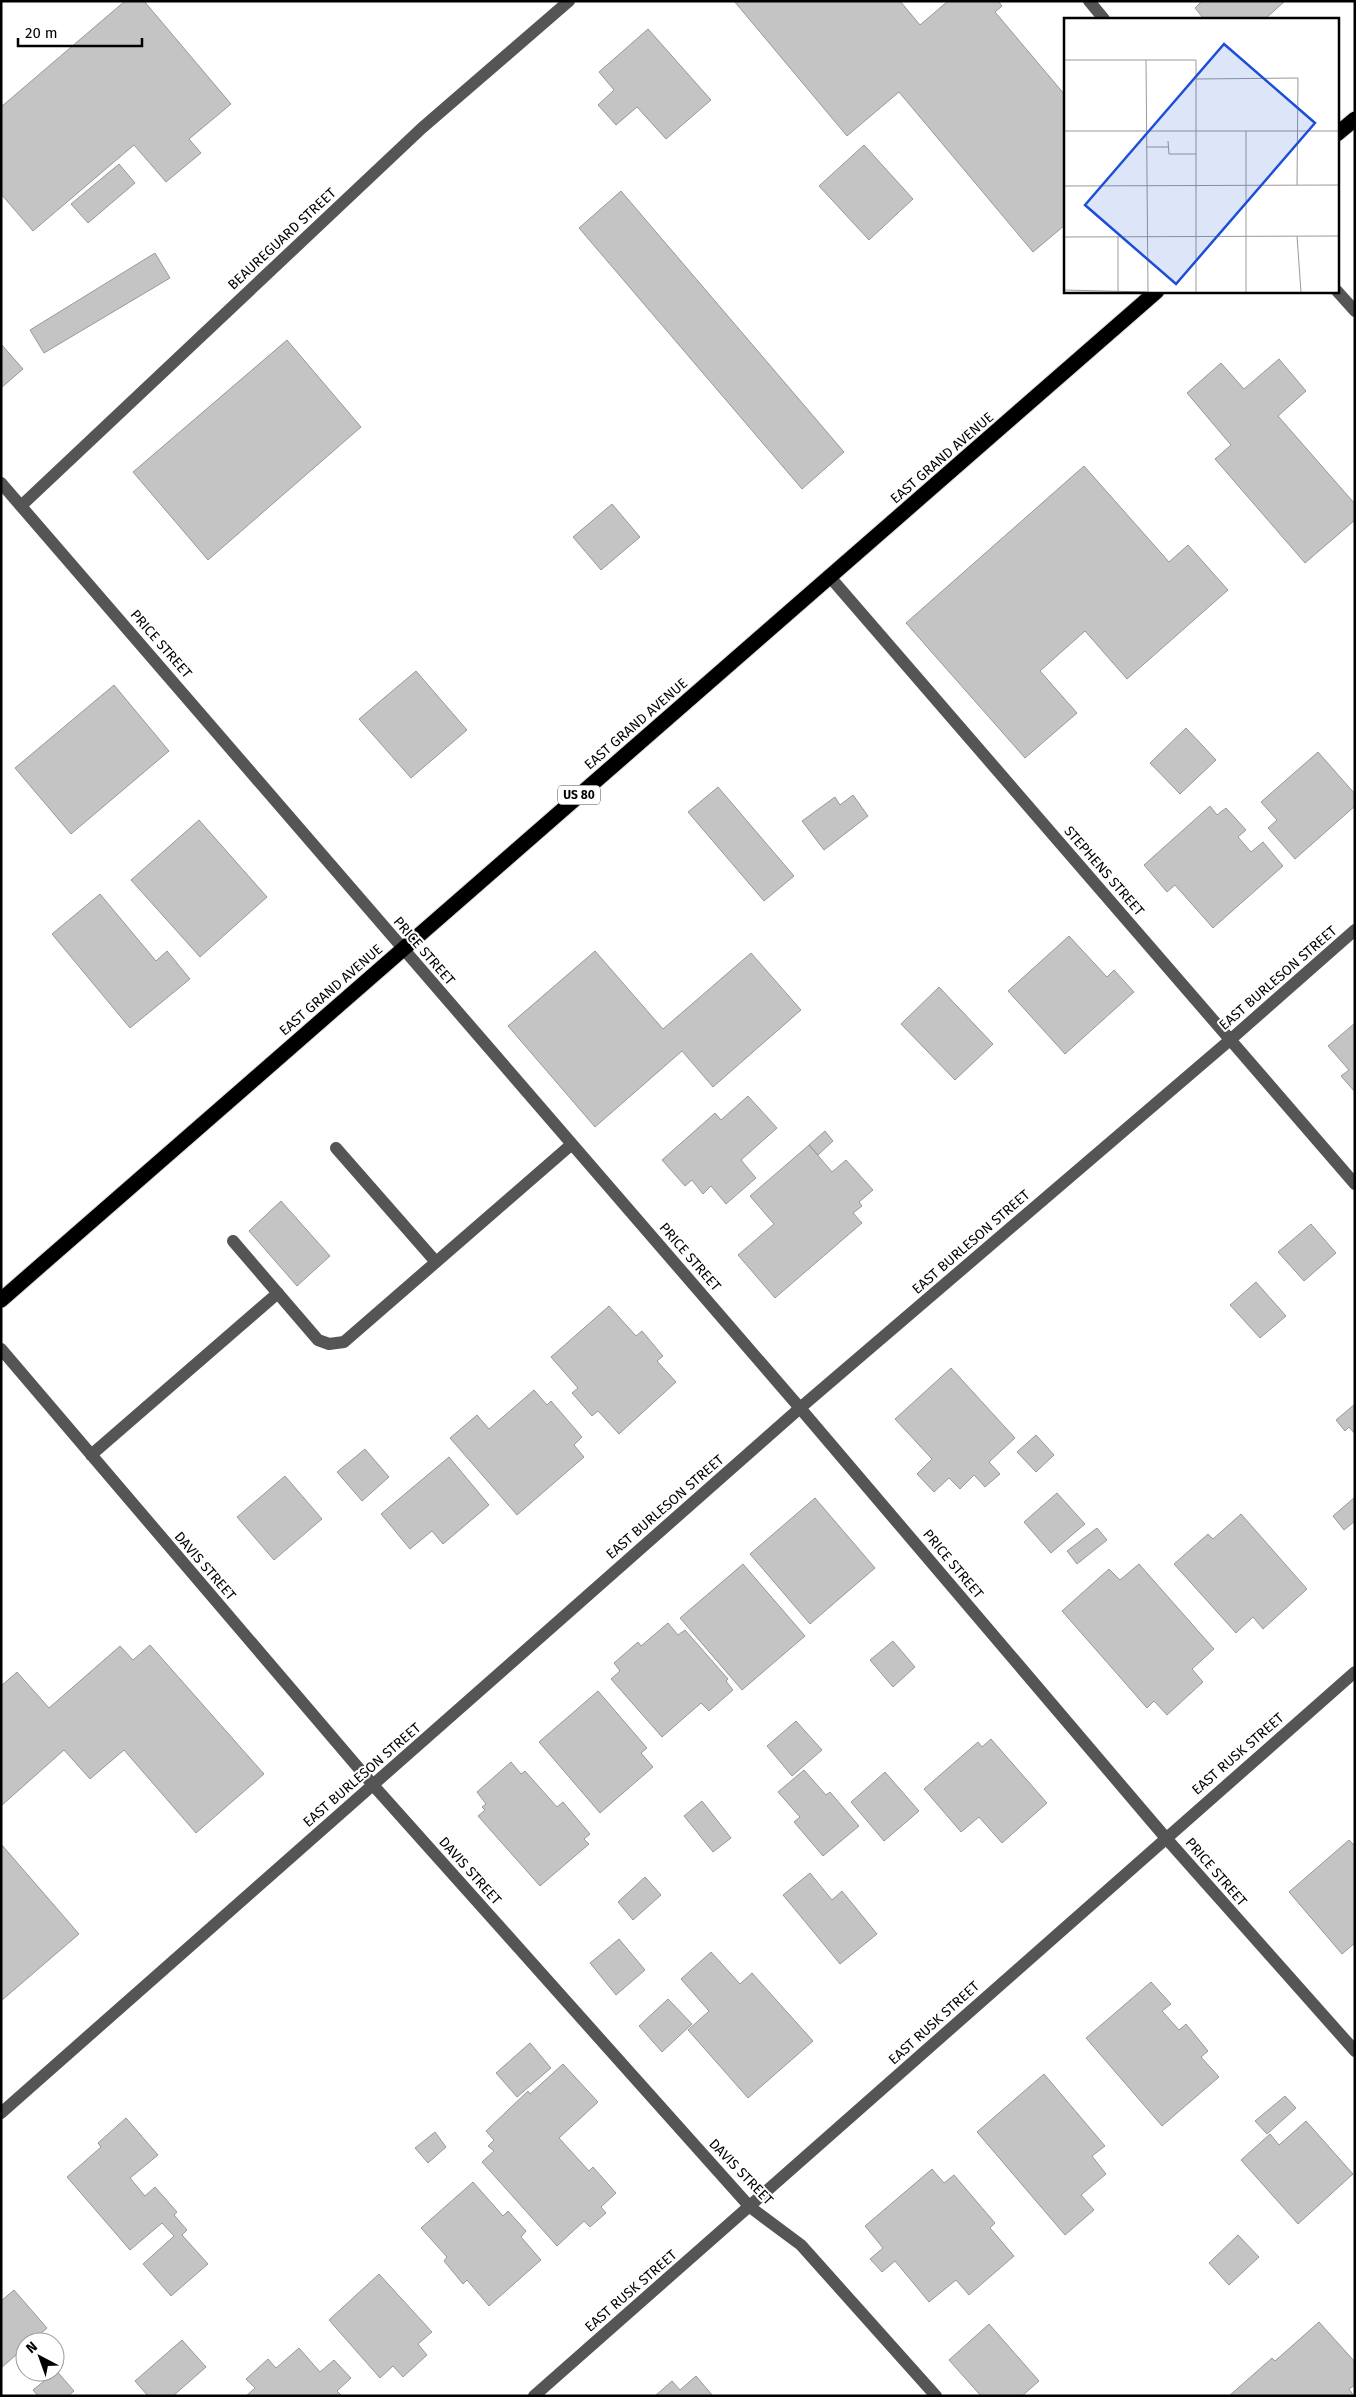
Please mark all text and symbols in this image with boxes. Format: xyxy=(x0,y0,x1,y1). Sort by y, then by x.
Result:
scale bar xyxy=(18,15,141,47)
inset map xyxy=(1064,18,1338,292)
text: 20 m xyxy=(25,24,58,42)
street label: BEAUREGUARD STREET xyxy=(225,184,340,293)
street label: EAST GRAND AVENUE xyxy=(887,409,997,507)
street label: PRICE STREET xyxy=(127,606,196,682)
street label: EAST GRAND AVENUE xyxy=(581,675,691,773)
road number: US 80 xyxy=(558,786,600,804)
street label: STEPHENS STREET xyxy=(1060,823,1148,920)
street label: PRICE STREET xyxy=(390,913,459,989)
street label: EAST BURLESON STREET xyxy=(1216,922,1341,1034)
street label: EAST GRAND AVENUE xyxy=(276,941,386,1039)
street label: EAST BURLESON STREET xyxy=(909,1186,1034,1298)
street label: PRICE STREET xyxy=(656,1219,725,1295)
street label: EAST BURLESON STREET xyxy=(603,1451,728,1563)
street label: PRICE STREET xyxy=(919,1526,987,1603)
street label: DAVIS STREET xyxy=(171,1528,240,1604)
street label: EAST RUSK STREET xyxy=(1189,1709,1288,1799)
street label: EAST BURLESON STREET xyxy=(300,1719,425,1831)
street label: DAVIS STREET xyxy=(435,1834,505,1909)
street label: PRICE STREET xyxy=(1182,1834,1251,1910)
street label: EAST RUSK STREET xyxy=(885,1977,983,2068)
street label: DAVIS STREET xyxy=(705,2135,777,2209)
street label: EAST RUSK STREET xyxy=(582,2246,681,2336)
north arrow xyxy=(15,2332,65,2382)
text: N xyxy=(23,2338,41,2357)

